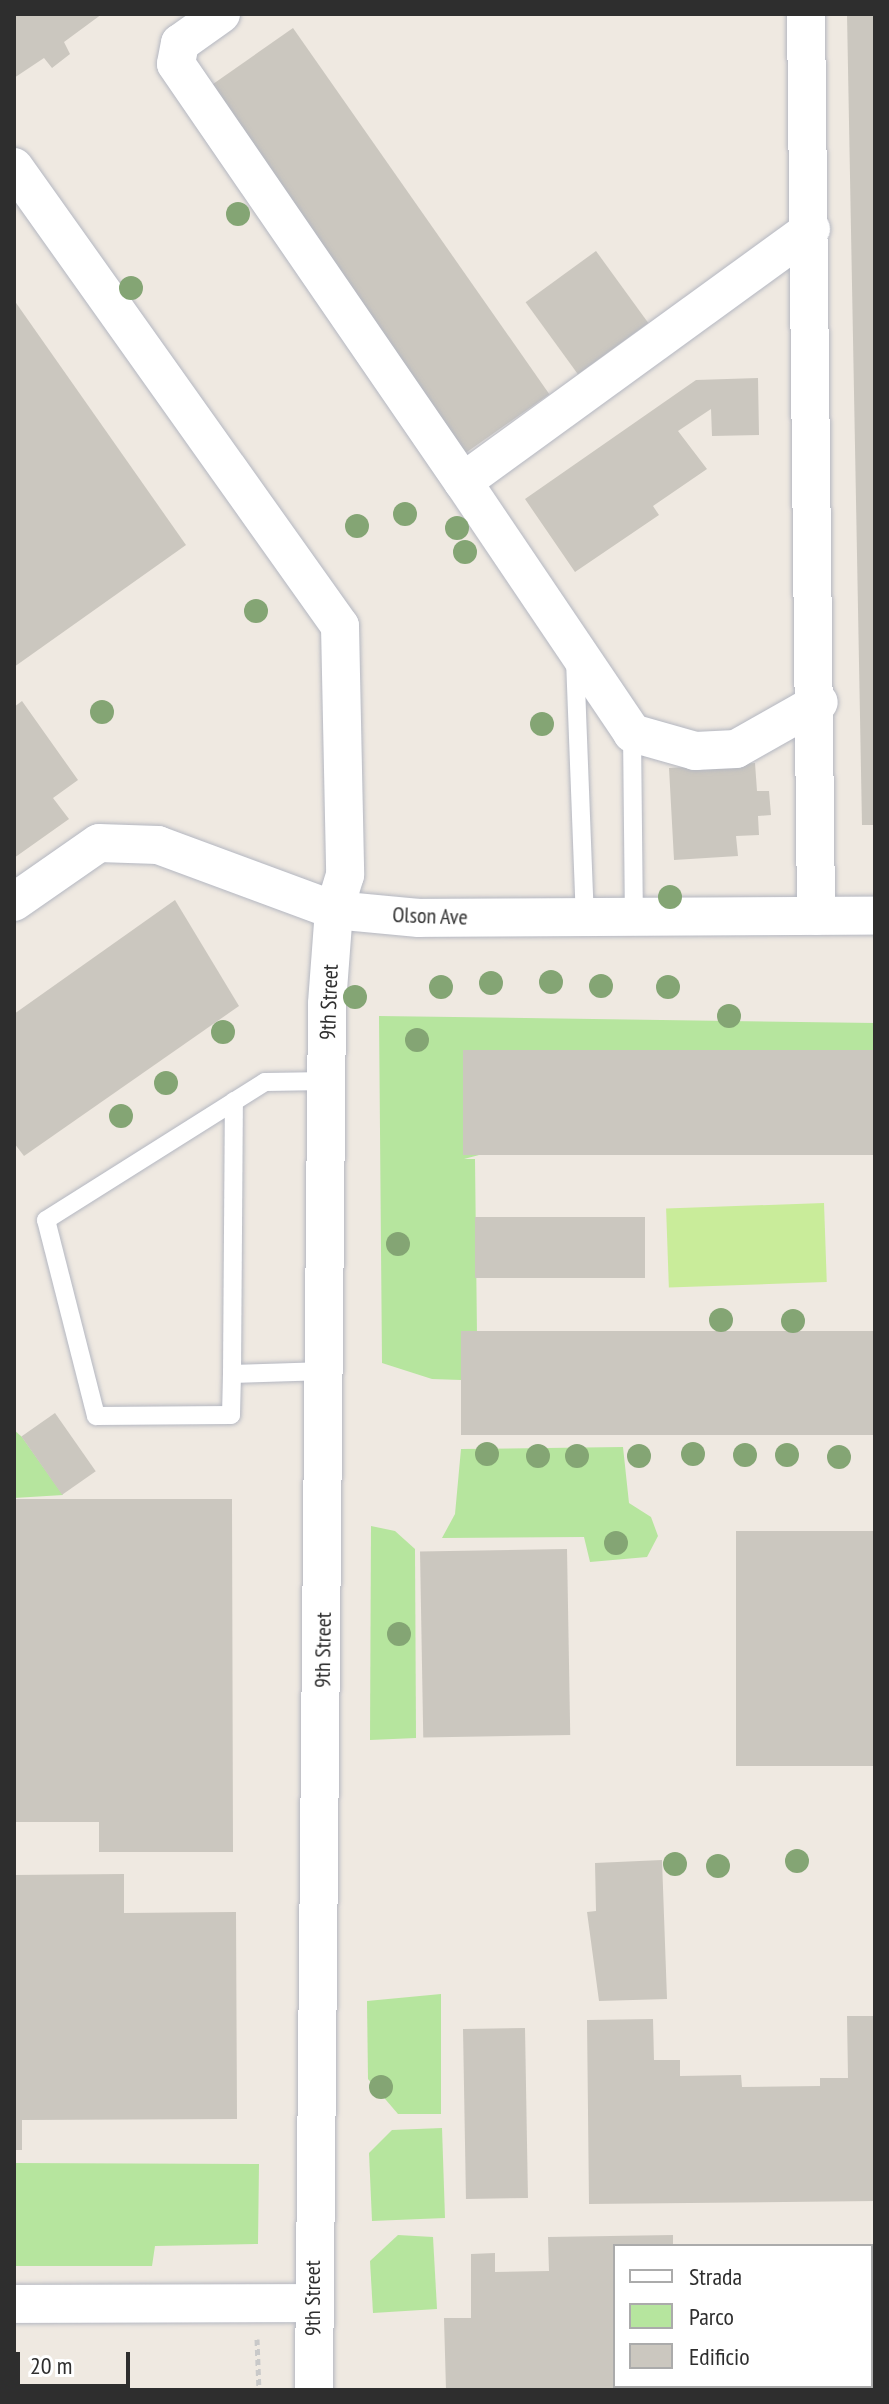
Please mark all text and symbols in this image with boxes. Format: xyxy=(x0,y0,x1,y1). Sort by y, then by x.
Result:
street label: Olson Ave xyxy=(392,901,468,931)
street label: 9th Street xyxy=(314,964,344,1040)
street label: 9th Street xyxy=(309,1612,337,1688)
legend xyxy=(613,2244,873,2388)
street label: 9th Street xyxy=(300,2260,326,2336)
text: Strada xyxy=(689,2261,742,2292)
text: Parco xyxy=(689,2301,734,2332)
scale bar xyxy=(20,2336,134,2386)
text: Edificio xyxy=(689,2341,750,2372)
text: 20 m xyxy=(30,2350,72,2381)

